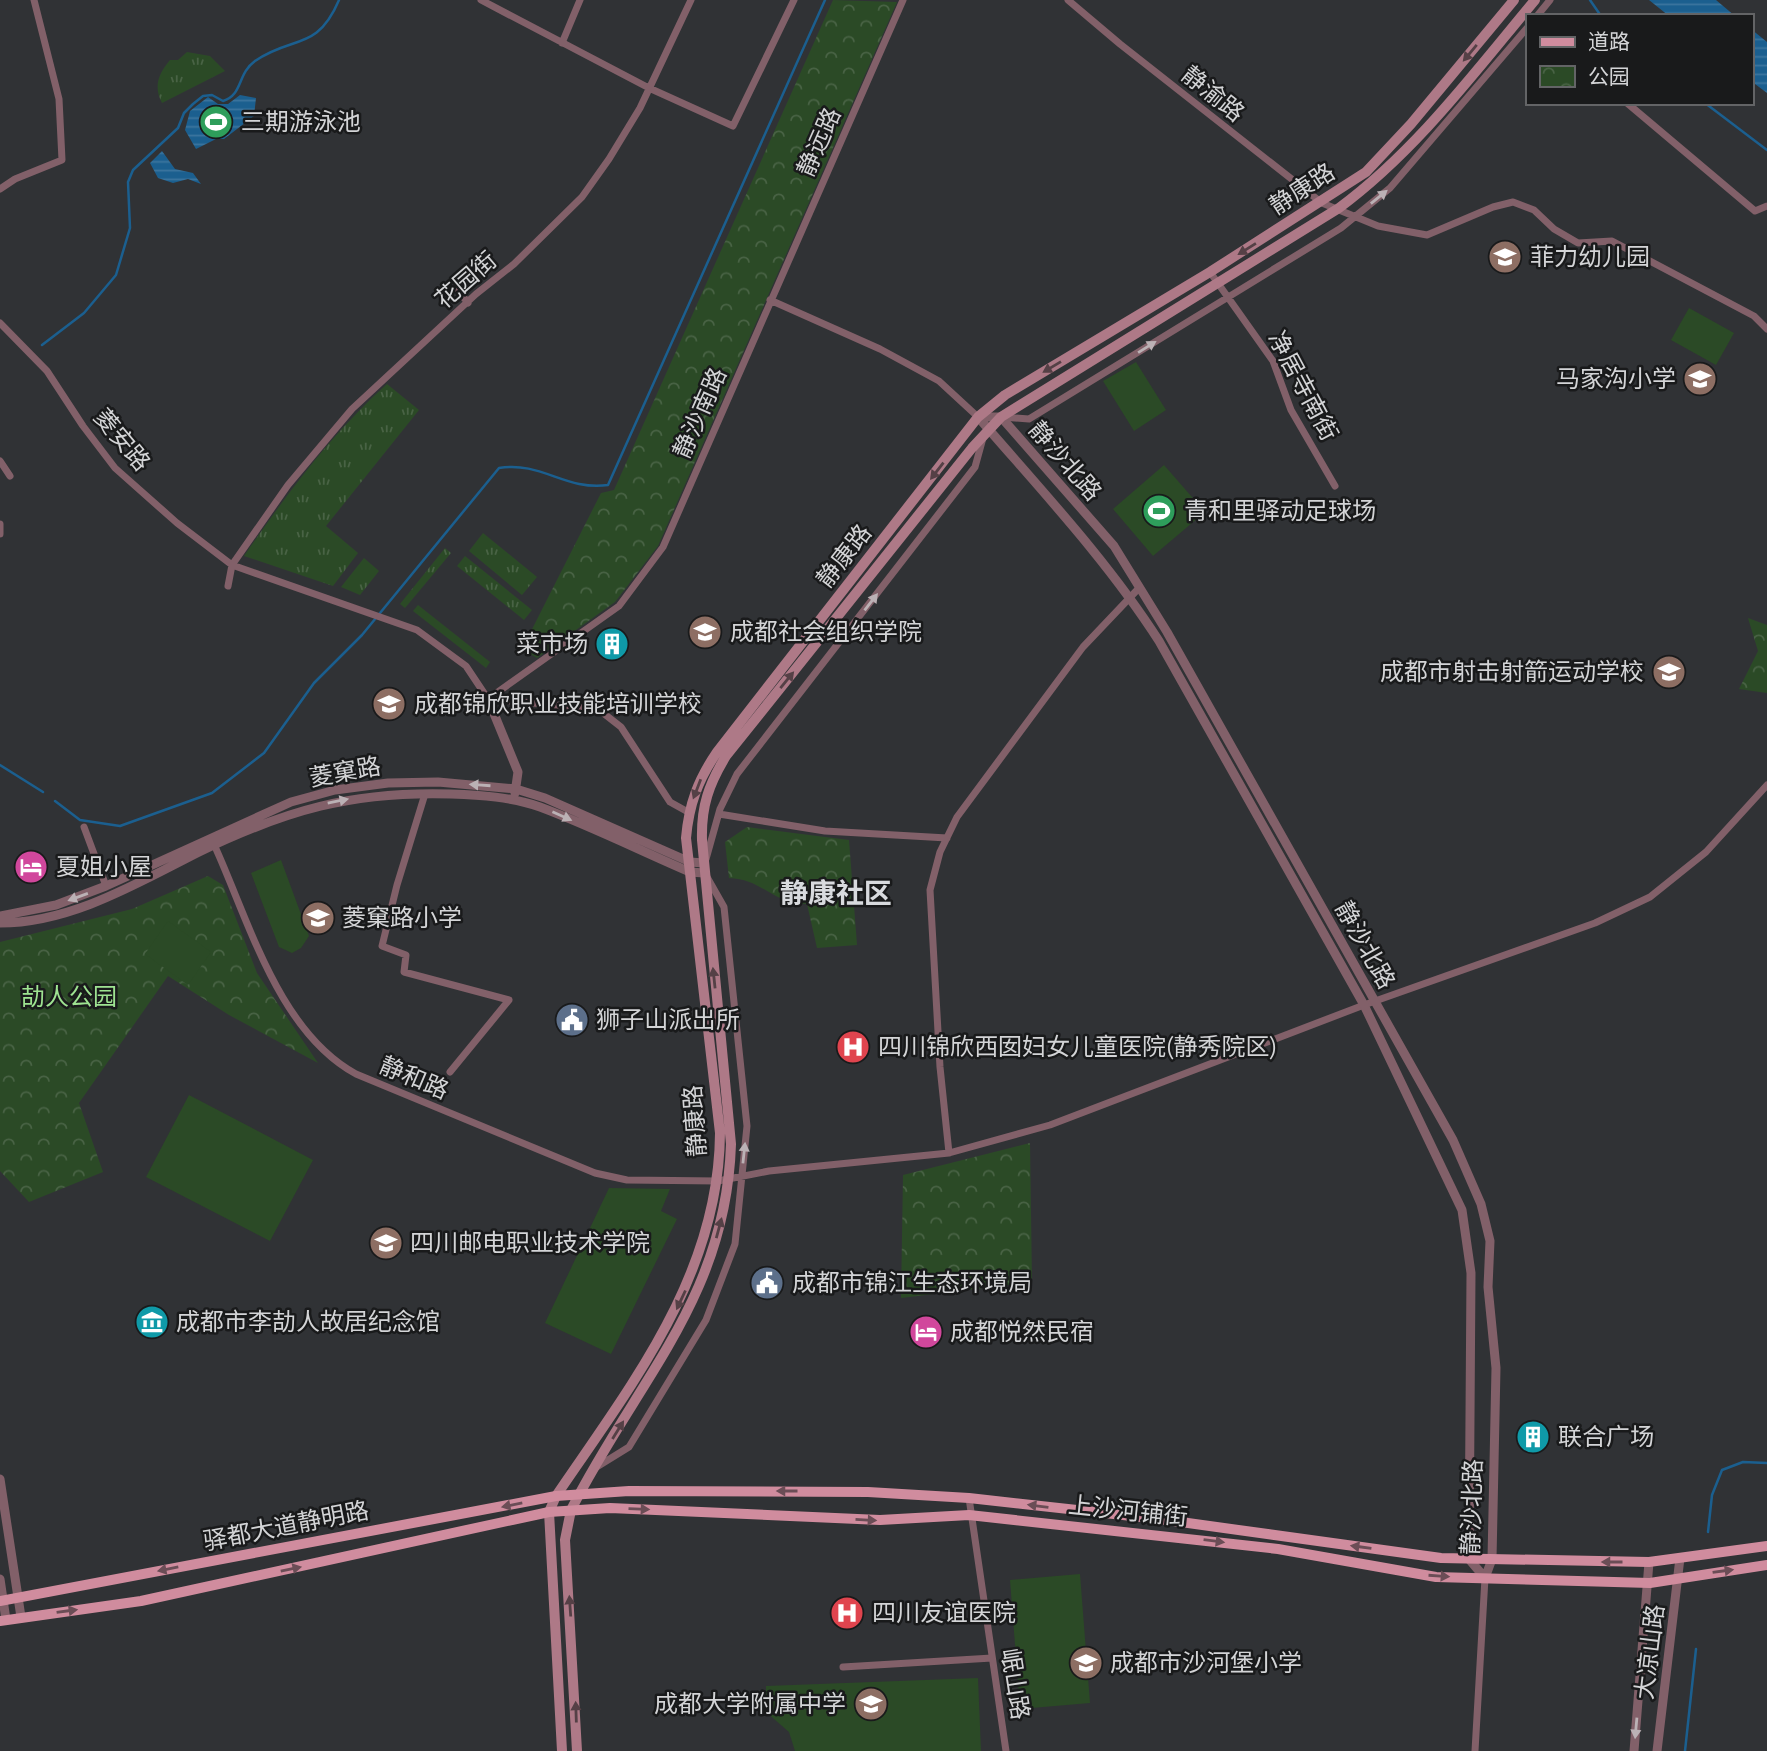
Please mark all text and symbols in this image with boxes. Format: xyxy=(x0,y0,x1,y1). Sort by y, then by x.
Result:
legend xyxy=(1526,14,1753,105)
text: 道路 xyxy=(1588,29,1630,53)
one-way arrow xyxy=(1463,43,1478,61)
street label: 静渝路 xyxy=(1177,60,1250,127)
text: 公园 xyxy=(1588,64,1630,88)
sports icon: 三期游泳池 xyxy=(197,103,235,141)
street label: 静远路 xyxy=(792,103,846,180)
place label: 三期游泳池 xyxy=(241,108,361,135)
street label: 静康路 xyxy=(1264,158,1339,220)
one-way arrow xyxy=(1370,190,1387,205)
school or university icon: 菲力幼儿园 xyxy=(1486,238,1524,276)
one-way arrow xyxy=(1237,243,1256,256)
place label: 菲力幼儿园 xyxy=(1530,243,1650,270)
street label: 花园街 xyxy=(430,246,502,313)
street label: 净居寺南街 xyxy=(1263,326,1344,445)
one-way arrow xyxy=(1138,341,1157,353)
school or university icon: 马家沟小学 xyxy=(1681,360,1719,398)
one-way arrow xyxy=(1042,361,1061,373)
street label: 静沙南路 xyxy=(668,363,731,462)
place label: 马家沟小学 xyxy=(1556,365,1676,392)
street label: 菱安路 xyxy=(89,403,156,476)
street label: 静沙北路 xyxy=(1024,416,1107,506)
one-way arrow xyxy=(929,461,944,479)
sports icon: 青和里驿动足球场 xyxy=(1140,492,1178,530)
place label: 青和里驿动足球场 xyxy=(1184,497,1376,524)
street label: 静康路 xyxy=(811,519,876,592)
one-way arrow xyxy=(864,594,879,612)
school or university icon: 成都社会组织学院 xyxy=(686,613,724,651)
place label: 成都社会组织学院 xyxy=(730,618,922,645)
building icon: 菜市场 xyxy=(593,625,631,663)
place label: 菜市场 xyxy=(516,630,588,657)
school or university icon: 成都市射击射箭运动学校 xyxy=(1650,653,1688,691)
place label: 成都市射击射箭运动学校 xyxy=(1380,658,1644,685)
one-way arrow xyxy=(779,671,793,689)
school or university icon: 成都锦欣职业技能培训学校 xyxy=(370,685,408,723)
place label: 成都锦欣职业技能培训学校 xyxy=(414,690,702,717)
street label: 菱窠路 xyxy=(307,752,383,791)
one-way arrow xyxy=(691,778,702,799)
one-way arrow xyxy=(468,779,490,790)
one-way arrow xyxy=(327,795,349,806)
one-way arrow xyxy=(551,811,572,822)
hotel icon: 夏姐小屋 xyxy=(12,848,50,886)
place label: 夏姐小屋 xyxy=(56,853,152,880)
district label: 静康社区 xyxy=(780,877,892,908)
one-way arrow xyxy=(68,891,89,902)
street label: 静沙北路 xyxy=(1330,896,1401,993)
school or university icon: 菱窠路小学 xyxy=(299,899,337,937)
place label: 菱窠路小学 xyxy=(342,904,462,931)
one-way arrow xyxy=(709,967,720,989)
park label: 劼人公园 xyxy=(21,983,117,1010)
public building icon: 狮子山派出所 xyxy=(553,1001,591,1039)
place label: 狮子山派出所 xyxy=(596,1006,740,1033)
hospital icon: 四川锦欣西囡妇女儿童医院(静秀院区) xyxy=(834,1028,872,1066)
place label: 四川锦欣西囡妇女儿童医院(静秀院区) xyxy=(878,1033,1277,1060)
street label: 静和路 xyxy=(376,1051,453,1104)
street label: 静康路 xyxy=(679,1084,710,1158)
one-way arrow xyxy=(739,1141,750,1163)
one-way arrow xyxy=(714,1217,725,1239)
school or university icon: 四川邮电职业技术学院 xyxy=(367,1224,405,1262)
place label: 四川邮电职业技术学院 xyxy=(410,1229,650,1256)
public building icon: 成都市锦江生态环境局 xyxy=(748,1264,786,1302)
place label: 成都市锦江生态环境局 xyxy=(792,1269,1032,1296)
one-way arrow xyxy=(675,1290,687,1310)
museum icon: 成都市李劼人故居纪念馆 xyxy=(133,1303,171,1341)
place label: 成都市李劼人故居纪念馆 xyxy=(176,1308,440,1335)
hotel icon: 成都悦然民宿 xyxy=(907,1313,945,1351)
place label: 成都悦然民宿 xyxy=(950,1318,1094,1345)
building icon: 联合广场 xyxy=(1514,1418,1552,1456)
one-way arrow xyxy=(611,1421,624,1440)
place label: 联合广场 xyxy=(1558,1423,1654,1450)
street label: 静沙北路 xyxy=(1456,1459,1487,1555)
one-way arrow xyxy=(775,1485,797,1497)
street label: 上沙河铺街 xyxy=(1067,1491,1189,1530)
street label: 驿都大道静明路 xyxy=(201,1496,371,1555)
one-way arrow xyxy=(501,1499,523,1510)
one-way arrow xyxy=(1027,1500,1049,1511)
one-way arrow xyxy=(628,1503,650,1514)
one-way arrow xyxy=(855,1514,877,1525)
one-way arrow xyxy=(1204,1536,1226,1547)
one-way arrow xyxy=(1350,1541,1372,1552)
one-way arrow xyxy=(1601,1556,1623,1568)
one-way arrow xyxy=(280,1563,302,1574)
one-way arrow xyxy=(157,1564,179,1575)
one-way arrow xyxy=(1712,1566,1734,1577)
one-way arrow xyxy=(1428,1571,1450,1582)
one-way arrow xyxy=(564,1594,575,1616)
hospital icon: 四川友谊医院 xyxy=(828,1594,866,1632)
place label: 四川友谊医院 xyxy=(872,1599,1016,1626)
street label: 大凉山路 xyxy=(1630,1603,1669,1701)
one-way arrow xyxy=(57,1605,79,1616)
school or university icon: 成都市沙河堡小学 xyxy=(1067,1644,1105,1682)
street label: 岷山路 xyxy=(997,1646,1034,1722)
place label: 成都市沙河堡小学 xyxy=(1110,1649,1302,1676)
school or university icon: 成都大学附属中学 xyxy=(852,1685,890,1723)
place label: 成都大学附属中学 xyxy=(654,1690,846,1717)
one-way arrow xyxy=(571,1701,582,1723)
one-way arrow xyxy=(1630,1717,1641,1739)

